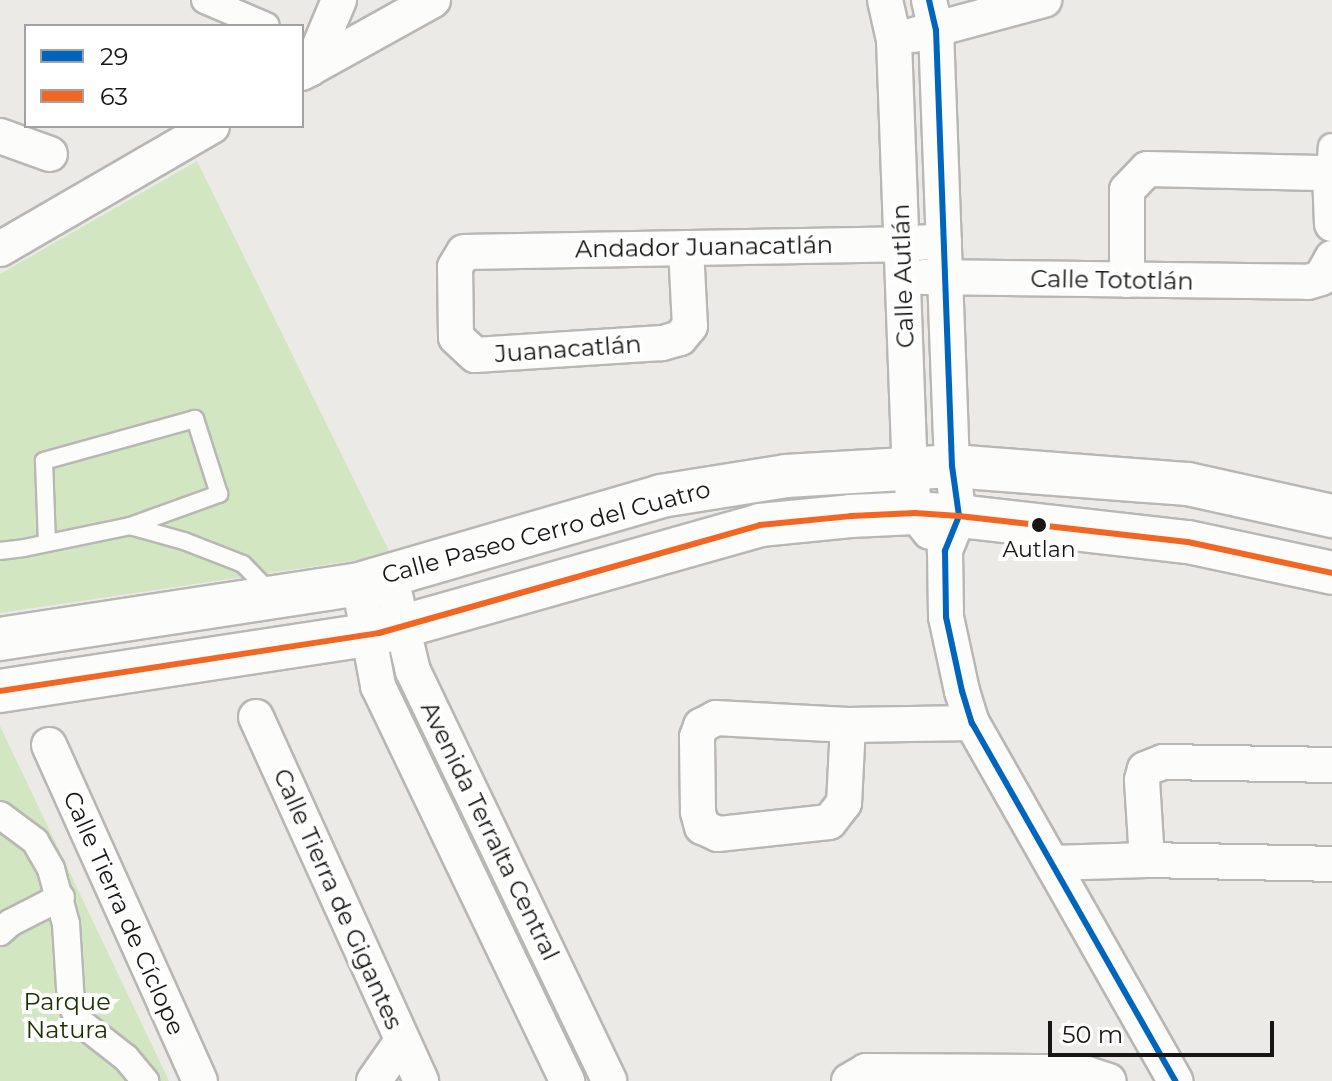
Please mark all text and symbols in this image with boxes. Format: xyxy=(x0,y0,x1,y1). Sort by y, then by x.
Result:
legend xyxy=(24,24,304,128)
text: 29 xyxy=(100,42,128,71)
text: 63 xyxy=(100,82,128,111)
street label: Calle Autlán xyxy=(886,203,920,349)
street label: Andador Juanacatlán xyxy=(575,230,833,264)
street label: Calle Tototlán xyxy=(1030,264,1194,296)
street label: Juanacatlán xyxy=(494,330,642,368)
street label: Calle Paseo Cerro del Cuatro xyxy=(379,474,713,590)
marker: Autlan xyxy=(1031,517,1047,533)
place label: Autlan xyxy=(1002,537,1076,563)
street label: Avenida Terralta Central xyxy=(415,697,565,965)
street label: Calle Tierra de Gigantes xyxy=(267,764,409,1034)
street label: Calle Tierra de Cíclope xyxy=(57,787,191,1039)
park label: Parque Natura xyxy=(23,988,111,1044)
scale bar xyxy=(1052,1005,1278,1055)
text: 50 m xyxy=(1062,1020,1123,1049)

